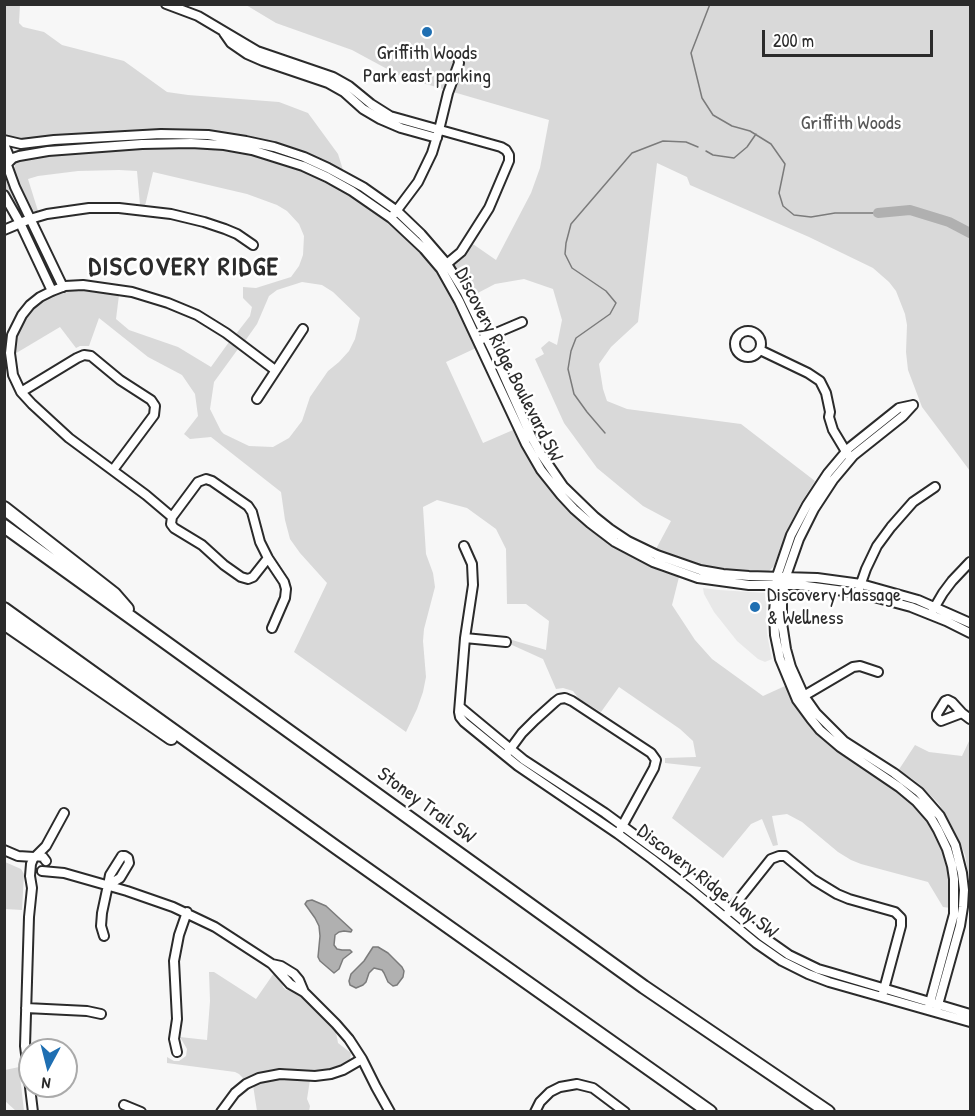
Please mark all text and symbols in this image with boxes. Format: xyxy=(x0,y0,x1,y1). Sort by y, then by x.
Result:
scale bar xyxy=(765,18,936,56)
marker: Griffith Woods Park east parking xyxy=(420,25,434,39)
text: 200 m xyxy=(773,28,814,53)
place label: Griffith Woods Park east parking xyxy=(363,42,491,89)
park label: Griffith Woods xyxy=(801,112,901,136)
district label: DISCOVERY RIDGE xyxy=(88,252,280,284)
street label: Discovery Ridge Boulevard SW xyxy=(449,264,567,466)
place label: Discovery Massage & Wellness xyxy=(767,584,901,631)
marker: Discovery Massage & Wellness xyxy=(748,600,762,614)
street label: Stoney Trail SW xyxy=(372,763,480,849)
street label: Discovery Ridge Way SW xyxy=(632,820,782,944)
north arrow xyxy=(18,1038,78,1098)
text: N xyxy=(40,1072,52,1095)

